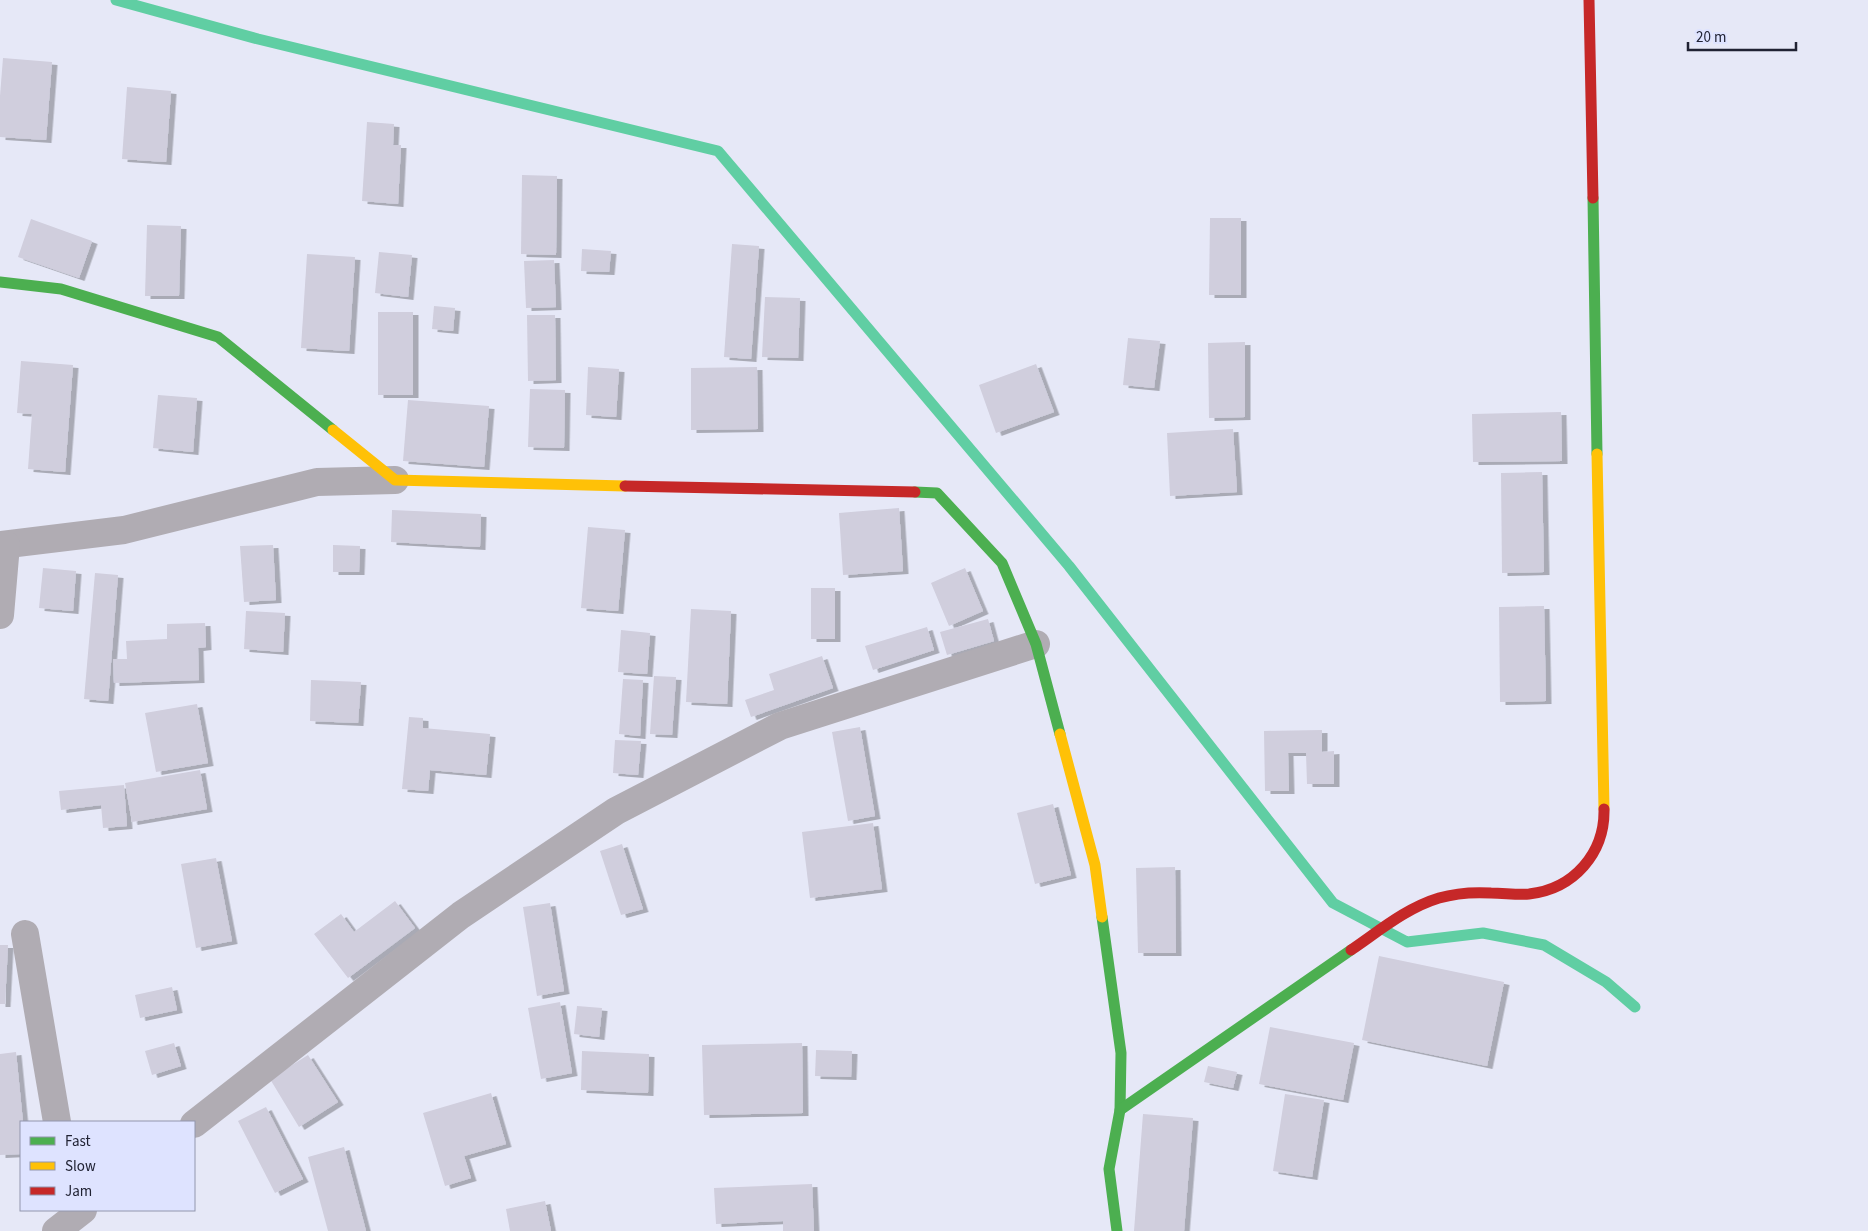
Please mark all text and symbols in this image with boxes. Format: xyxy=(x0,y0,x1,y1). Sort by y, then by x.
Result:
scale bar xyxy=(1688,20,1796,52)
text: 20 m xyxy=(1696,27,1726,48)
legend xyxy=(20,1121,195,1211)
text: Fast xyxy=(65,1131,91,1152)
text: Slow xyxy=(65,1156,96,1177)
text: Jam xyxy=(65,1181,92,1202)

